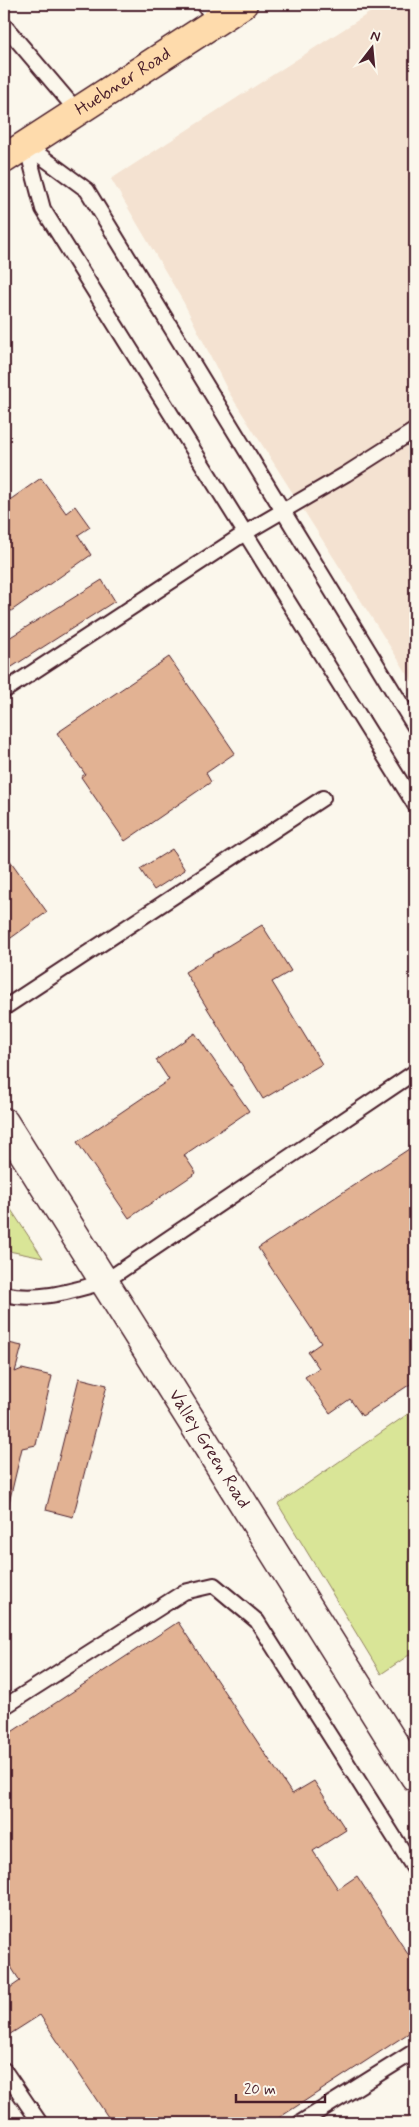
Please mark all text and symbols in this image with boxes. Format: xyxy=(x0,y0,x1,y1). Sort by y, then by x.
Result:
north arrow xyxy=(346,22,396,72)
text: N xyxy=(368,27,382,46)
street label: Huebner Road xyxy=(71,42,176,122)
street label: Valley Green Road xyxy=(163,1385,256,1513)
scale bar xyxy=(236,2072,325,2104)
text: 20 m xyxy=(244,2080,276,2100)

